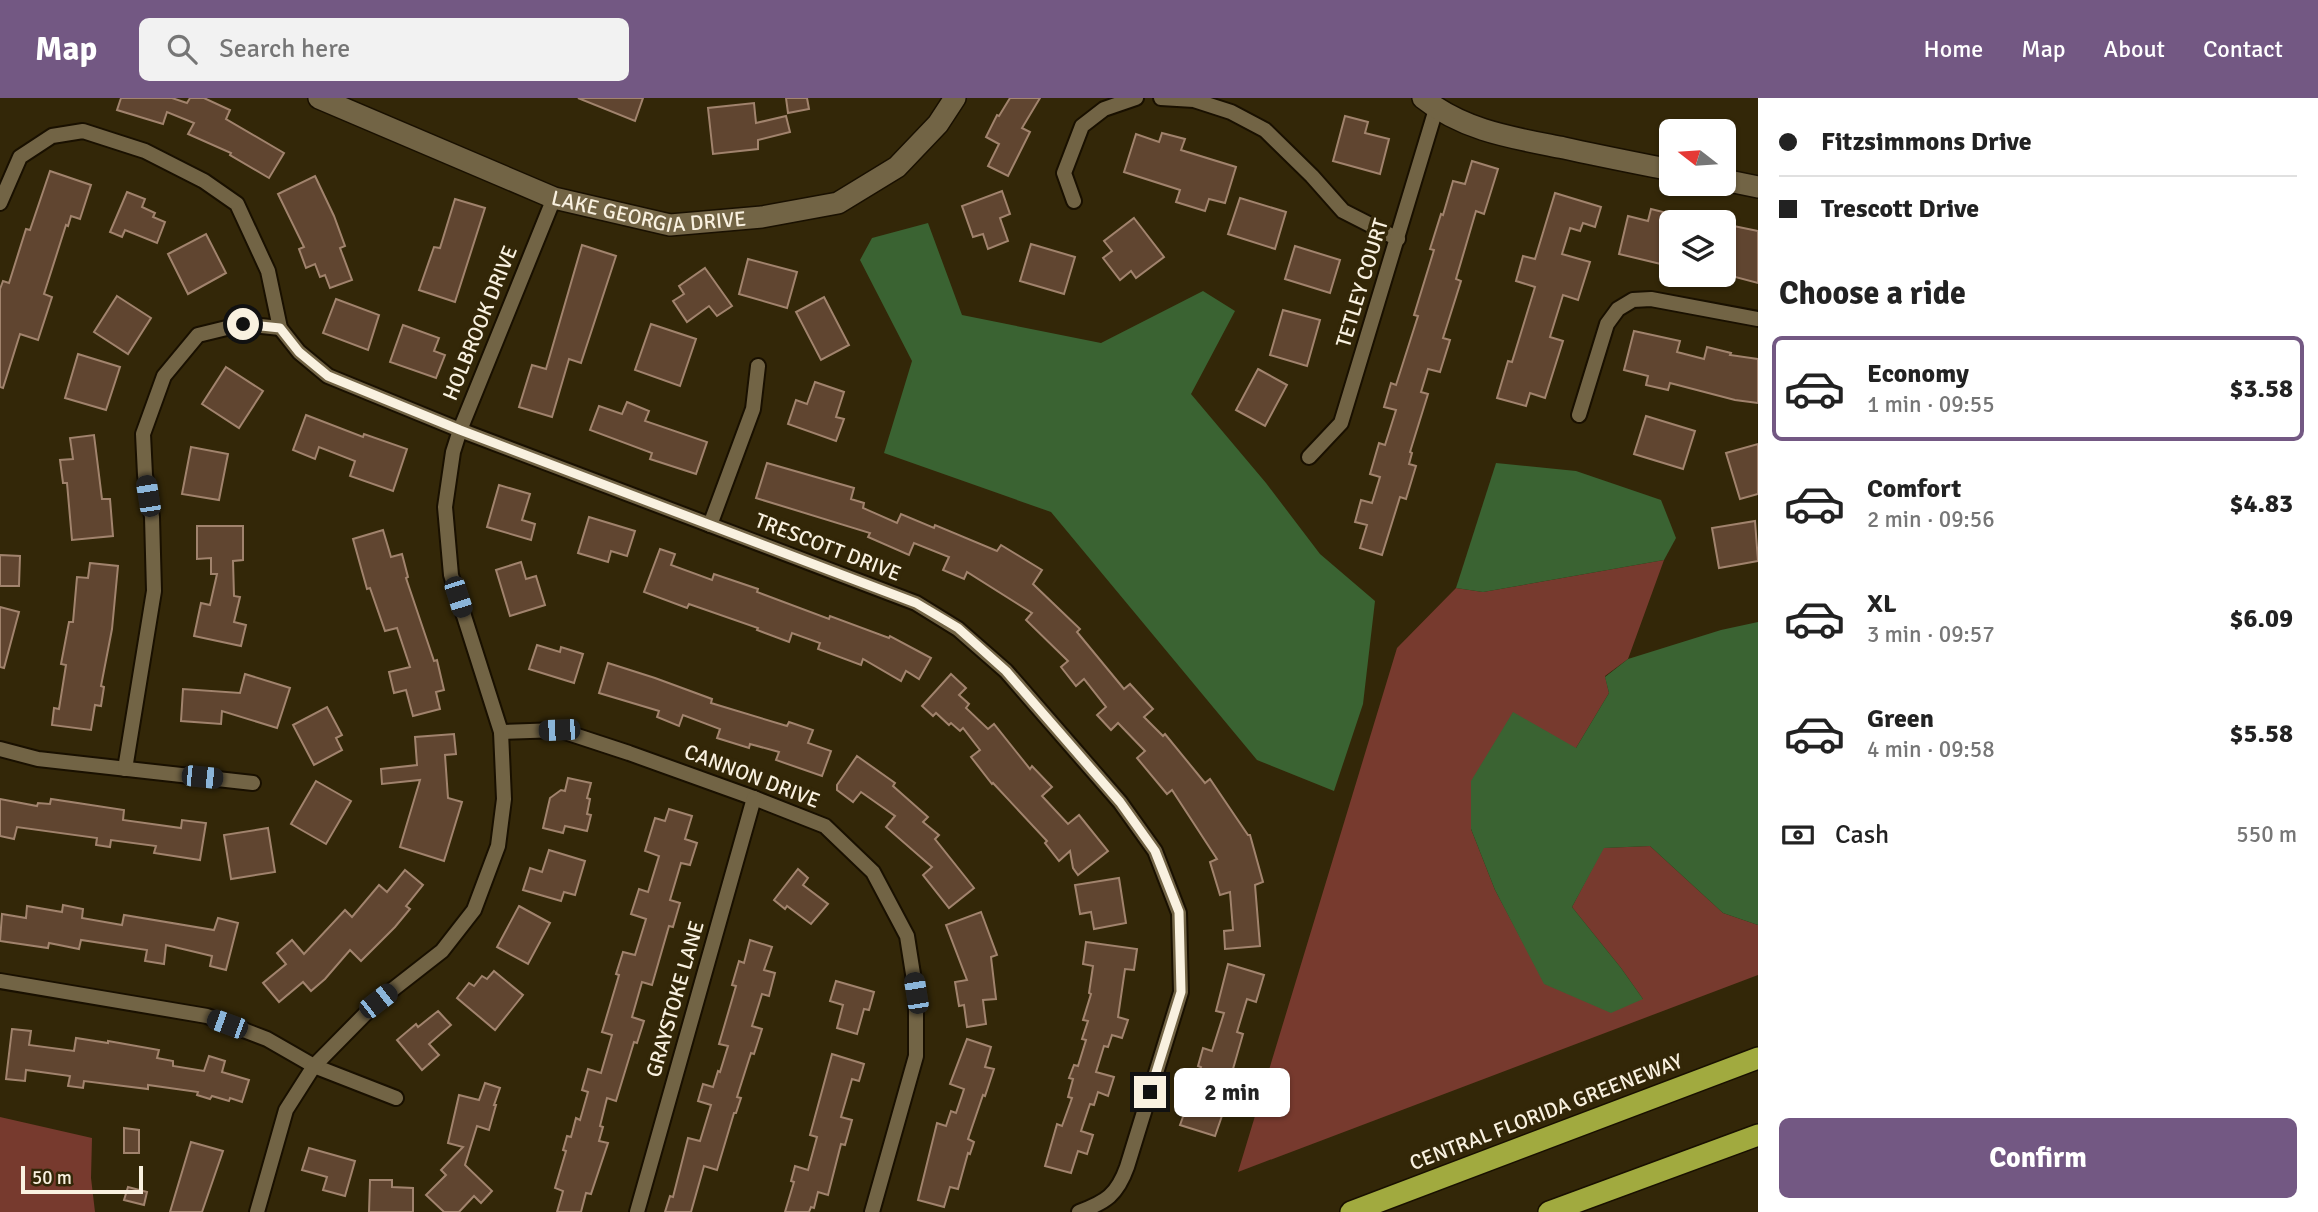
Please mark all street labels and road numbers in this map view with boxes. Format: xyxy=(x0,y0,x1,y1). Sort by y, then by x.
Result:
street label: LAKE GEORGIA DRIVE xyxy=(549,185,747,238)
street label: TETLEY COURT xyxy=(1330,215,1394,351)
street label: HOLBROOK DRIVE xyxy=(437,242,523,404)
street label: TRESCOTT DRIVE xyxy=(751,507,905,587)
street label: CANNON DRIVE xyxy=(681,738,823,814)
street label: GRAYSTOKE LANE xyxy=(640,918,710,1080)
street label: CENTRAL FLORIDA GREENEWAY xyxy=(1406,1048,1687,1176)

